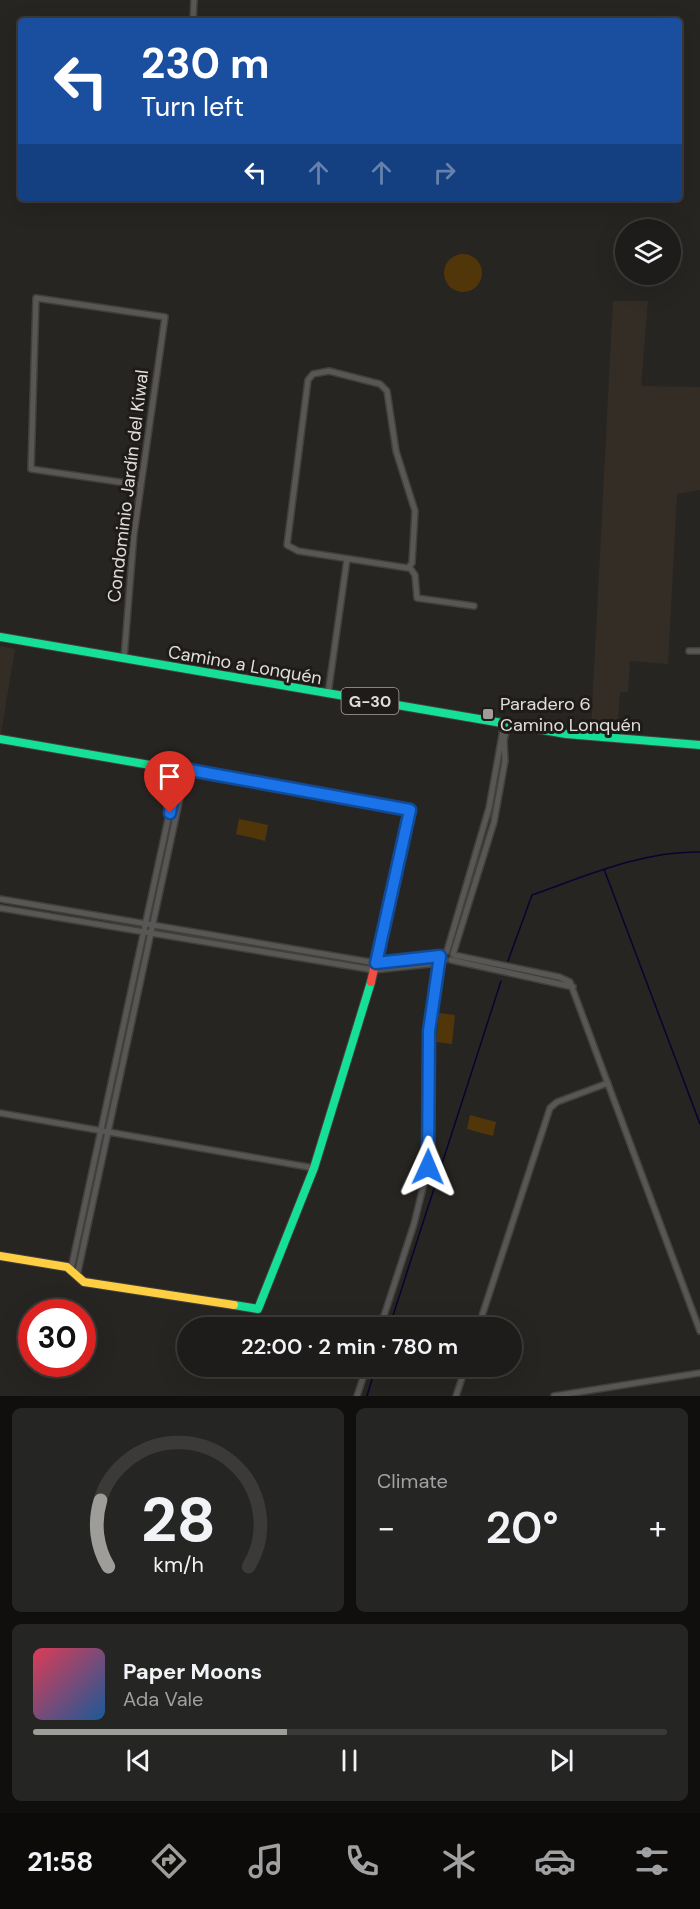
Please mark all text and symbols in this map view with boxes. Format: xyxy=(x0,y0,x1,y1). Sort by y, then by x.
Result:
text: 230 m xyxy=(141,36,270,91)
icon: left xyxy=(42,42,120,120)
text: Turn left xyxy=(141,89,244,124)
icon: left xyxy=(239,156,272,189)
icon: ahead xyxy=(302,156,335,189)
icon: ahead xyxy=(365,156,398,189)
icon: right xyxy=(428,156,461,189)
map controls xyxy=(615,219,681,285)
button: layers xyxy=(615,219,681,285)
street label: Condominio Jardín del Kiwal xyxy=(102,368,154,604)
street label: Camino a Lonquén xyxy=(166,640,324,690)
road number: G-30 xyxy=(342,688,398,714)
place label: Paradero 6 Camino Lonquén xyxy=(500,692,641,737)
marker: Paradero 6 Camino Lonquén xyxy=(481,707,495,721)
pin xyxy=(144,751,195,813)
icon: arrive xyxy=(153,760,186,793)
position arrow xyxy=(396,1135,460,1199)
speed limit sign: 30 xyxy=(18,1299,96,1377)
text: 22:00 · 2 min · 780 m xyxy=(241,1332,458,1361)
text: Climate xyxy=(377,1468,448,1494)
text: 28 xyxy=(140,1479,216,1560)
text: 20° xyxy=(485,1498,559,1557)
text: − xyxy=(377,1506,395,1549)
text: + xyxy=(649,1506,667,1549)
text: km/h xyxy=(153,1551,203,1579)
text: Paper Moons xyxy=(123,1657,262,1686)
text: Ada Vale xyxy=(123,1686,203,1712)
icon: previous xyxy=(122,1744,155,1777)
icon: pause xyxy=(333,1744,366,1777)
icon: next xyxy=(545,1744,578,1777)
icon: directions xyxy=(148,1840,190,1882)
icon: music xyxy=(245,1840,287,1882)
icon: phone xyxy=(341,1840,383,1882)
icon: climate xyxy=(438,1840,480,1882)
icon: car xyxy=(534,1840,576,1882)
icon: filters xyxy=(631,1840,673,1882)
text: 21:58 xyxy=(27,1844,93,1879)

